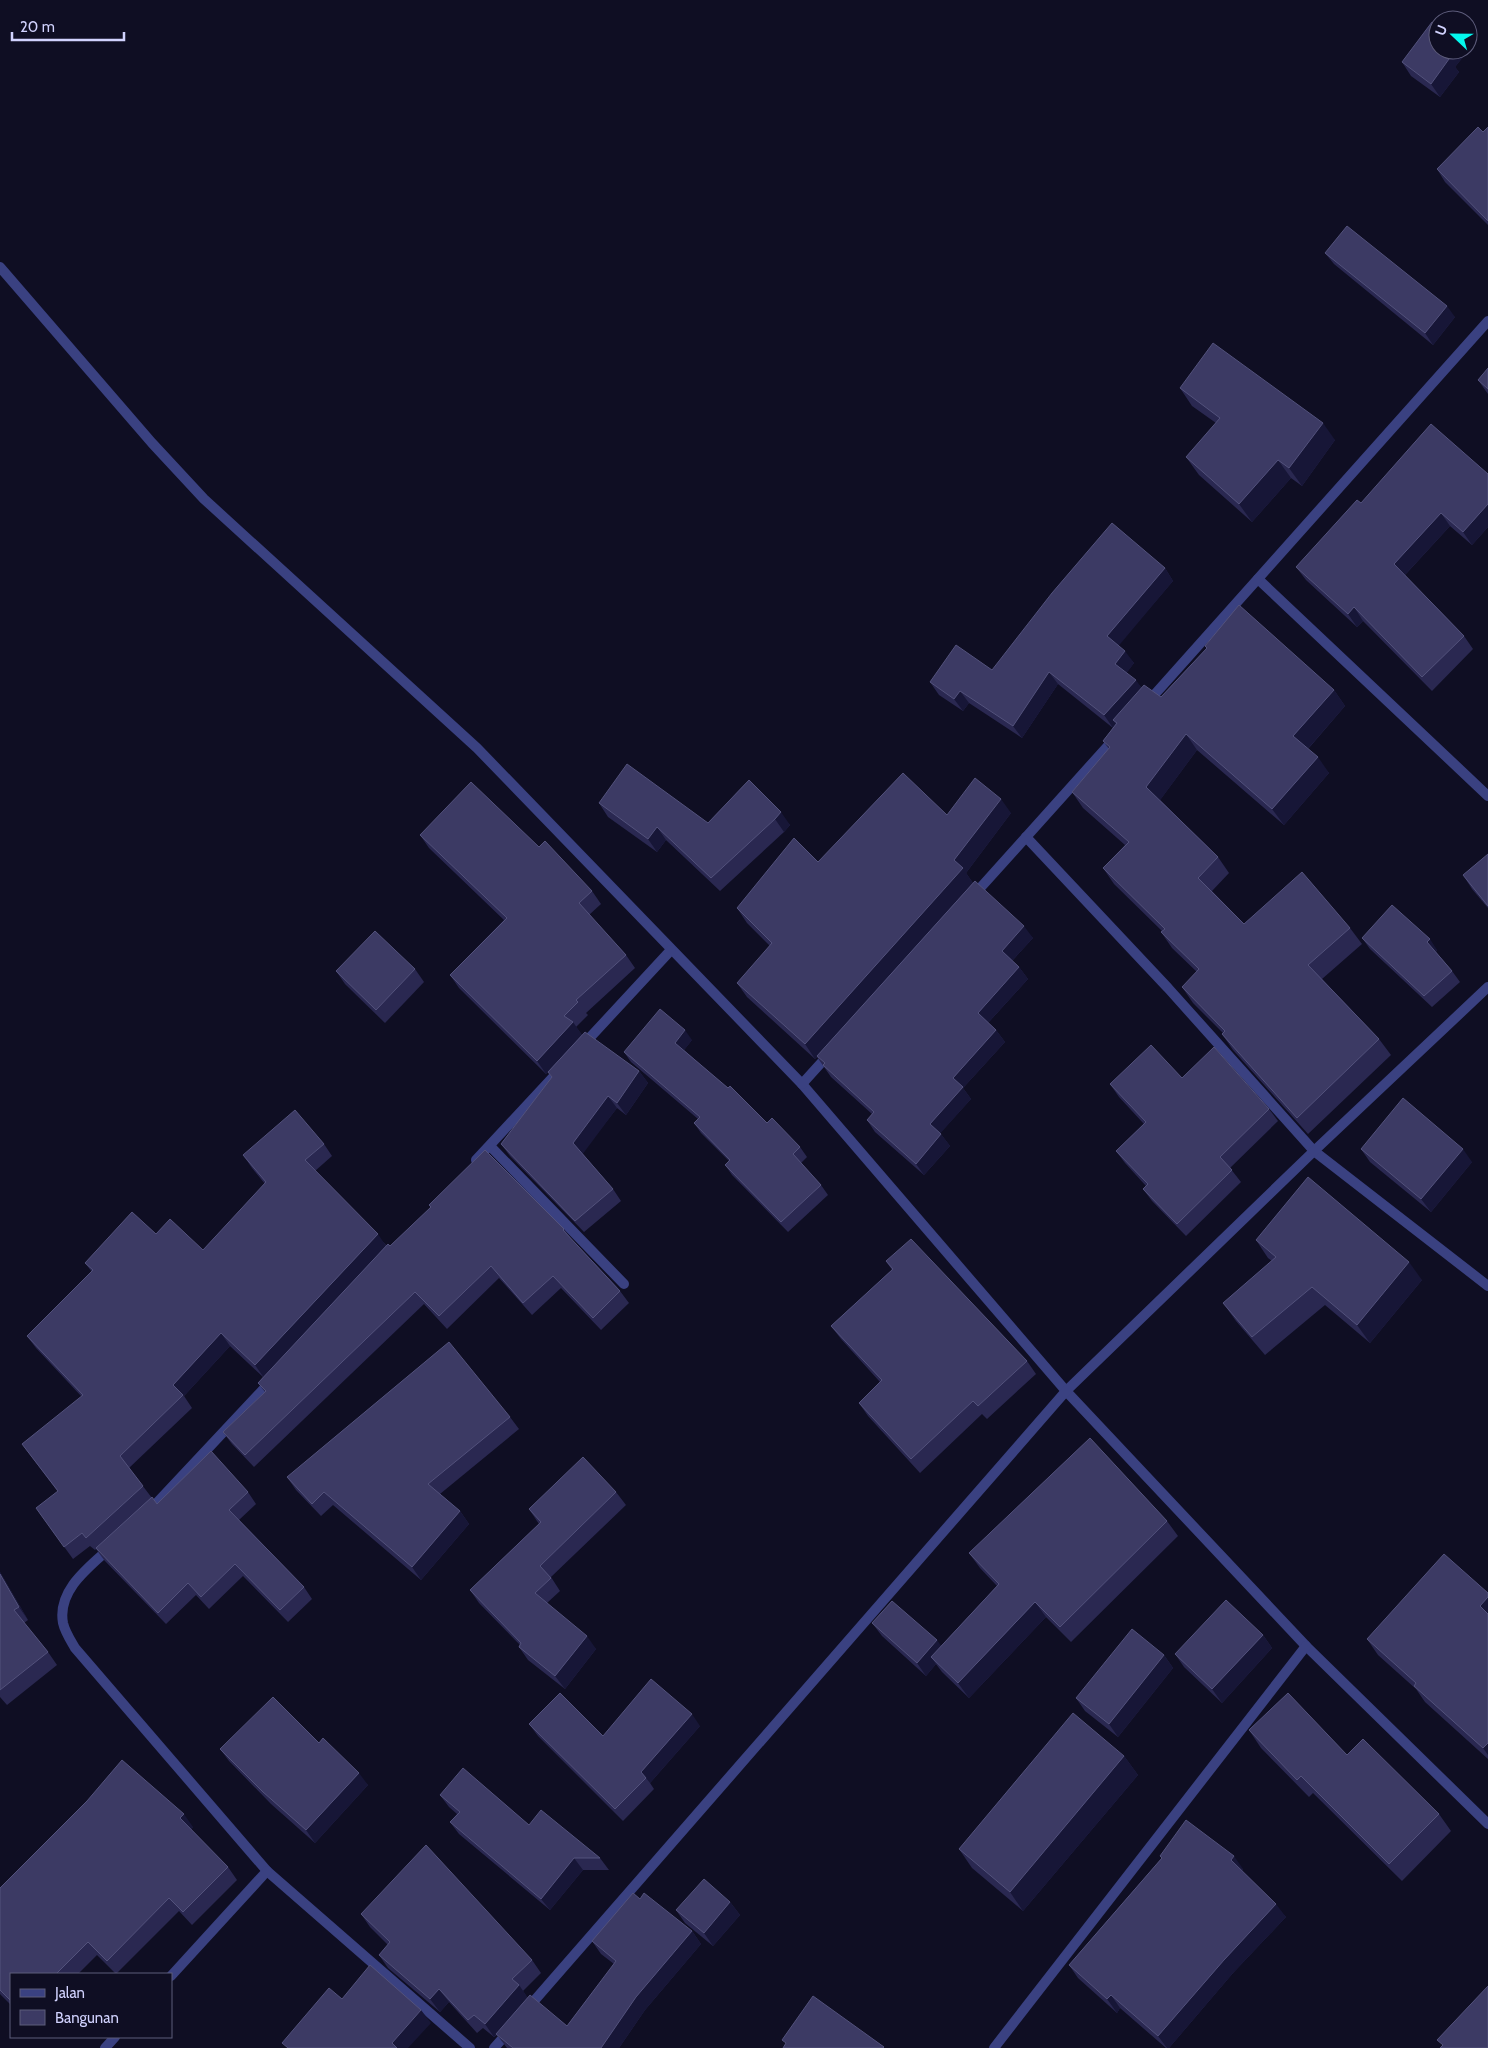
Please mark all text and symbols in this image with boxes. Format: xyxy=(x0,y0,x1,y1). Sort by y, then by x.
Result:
scale bar xyxy=(12,10,125,42)
north arrow xyxy=(1428,10,1478,60)
text: 20 m xyxy=(20,18,55,36)
text: U xyxy=(1431,22,1451,38)
legend xyxy=(10,1973,172,2038)
text: Jalan xyxy=(54,1984,85,2002)
text: Bangunan xyxy=(55,2009,119,2027)

